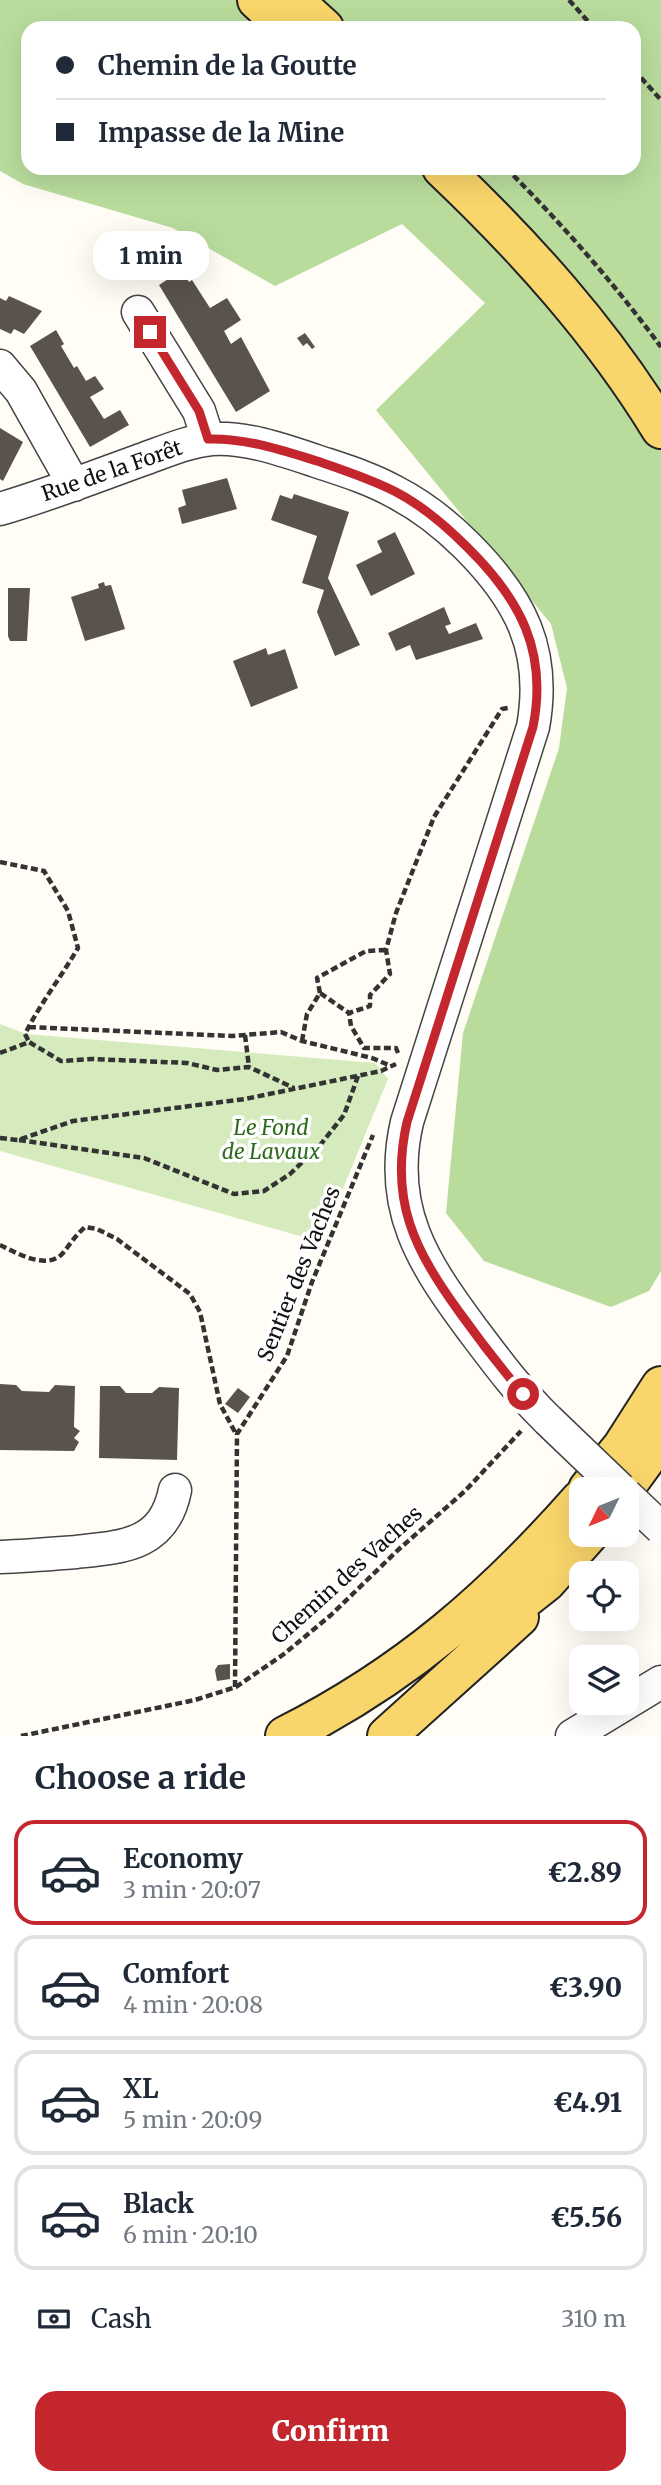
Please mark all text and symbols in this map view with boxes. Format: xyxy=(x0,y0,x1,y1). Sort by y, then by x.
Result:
text: Chemin de la Goutte xyxy=(98,49,357,82)
text: Impasse de la Mine xyxy=(98,116,344,149)
callout: 1 min xyxy=(92,230,208,280)
text: 1 min xyxy=(119,241,183,270)
route end xyxy=(134,316,166,348)
street label: Rue de la Forêt xyxy=(38,434,186,507)
park label: Le Fond de Lavaux xyxy=(222,1114,320,1165)
street label: Sentier des Vaches xyxy=(251,1182,346,1365)
route start xyxy=(507,1378,539,1410)
north arrow xyxy=(569,1477,639,1547)
map controls xyxy=(569,1477,639,1715)
street label: Chemin des Vaches xyxy=(266,1500,428,1650)
button: locate xyxy=(569,1561,639,1631)
button: layers xyxy=(569,1645,639,1715)
text: Choose a ride xyxy=(35,1758,246,1798)
icon: car xyxy=(39,1841,102,1904)
text: Economy xyxy=(123,1842,243,1875)
text: €2.89 xyxy=(548,1856,622,1889)
text: 3 min · 20:07 xyxy=(123,1875,261,1904)
icon: car xyxy=(39,1956,102,2019)
text: Comfort xyxy=(123,1957,229,1990)
text: €3.90 xyxy=(549,1971,622,2004)
text: 4 min · 20:08 xyxy=(123,1990,263,2019)
icon: car xyxy=(39,2071,102,2134)
text: XL xyxy=(123,2072,159,2105)
text: €4.91 xyxy=(553,2086,622,2119)
text: 5 min · 20:09 xyxy=(123,2105,263,2134)
icon: car xyxy=(39,2186,102,2249)
text: Black xyxy=(123,2187,194,2220)
text: €5.56 xyxy=(550,2201,622,2234)
text: 6 min · 20:10 xyxy=(123,2220,258,2249)
icon: cash xyxy=(35,2300,73,2338)
text: Cash xyxy=(91,2302,152,2335)
text: 310 m xyxy=(561,2304,626,2333)
button: Confirm xyxy=(35,2391,626,2471)

